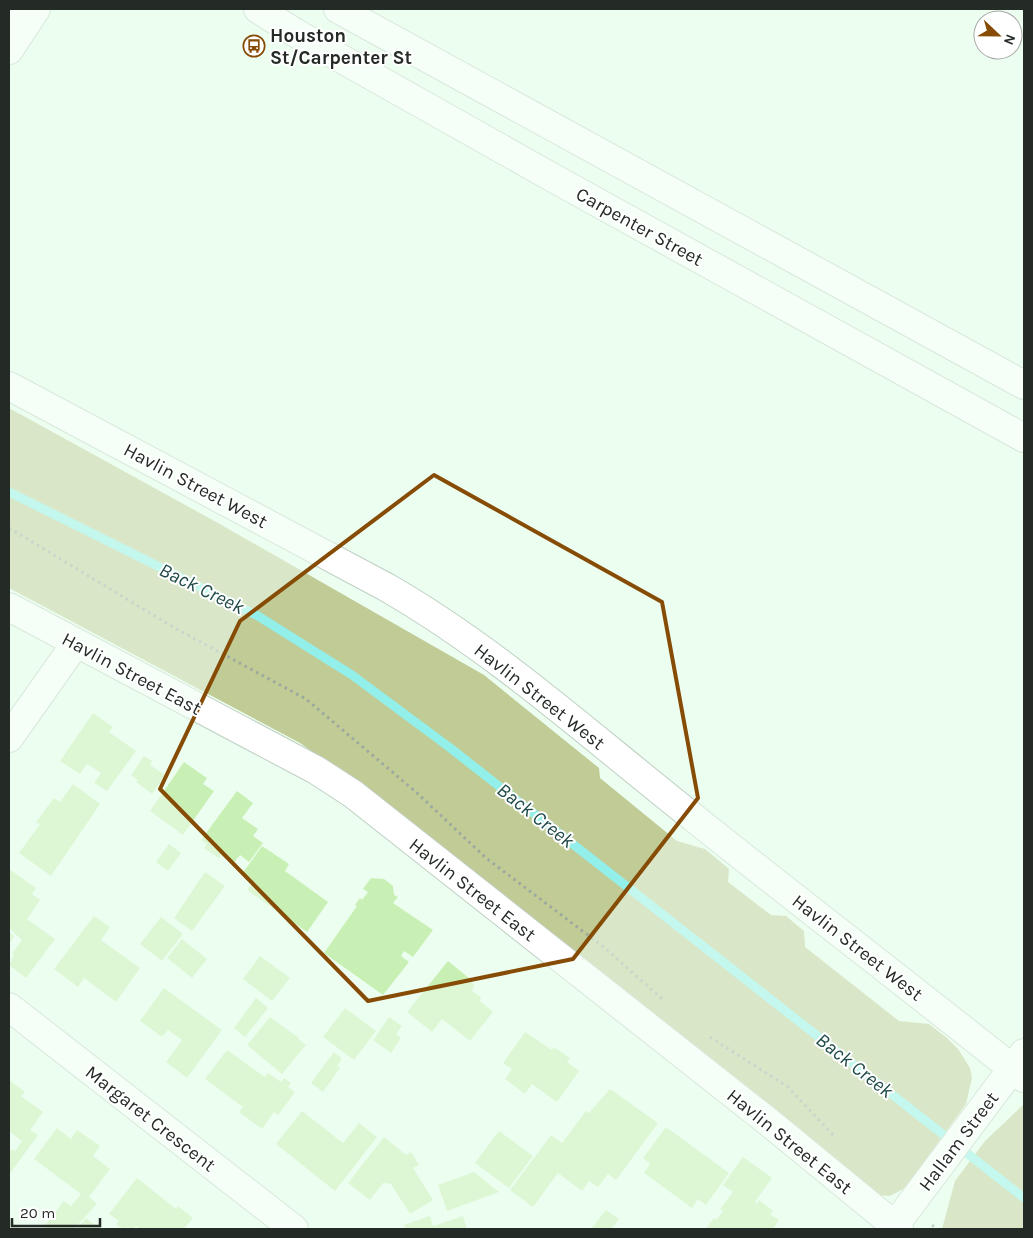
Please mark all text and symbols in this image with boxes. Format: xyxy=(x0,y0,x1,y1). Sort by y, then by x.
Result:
north arrow xyxy=(973,10,1023,60)
place label: Houston St/Carpenter St xyxy=(270,25,412,69)
text: N xyxy=(1000,32,1019,48)
bus stop icon: Houston St/Carpenter St xyxy=(242,34,266,58)
street label: Carpenter Street xyxy=(572,183,707,271)
street label: Havlin Street West xyxy=(120,439,271,533)
water label: Back Creek xyxy=(156,558,249,619)
street label: Havlin Street East xyxy=(58,628,205,720)
street label: Havlin Street West xyxy=(470,639,609,755)
water label: Back Creek xyxy=(493,778,580,853)
street label: Havlin Street East xyxy=(405,834,540,946)
street label: Havlin Street West xyxy=(788,890,927,1006)
water label: Back Creek xyxy=(812,1028,899,1103)
street label: Margaret Crescent xyxy=(81,1061,220,1176)
street label: Havlin Street East xyxy=(722,1085,856,1199)
street label: Hallam Street xyxy=(914,1088,1003,1196)
scale bar xyxy=(12,1196,100,1228)
text: 20 m xyxy=(20,1204,55,1222)

